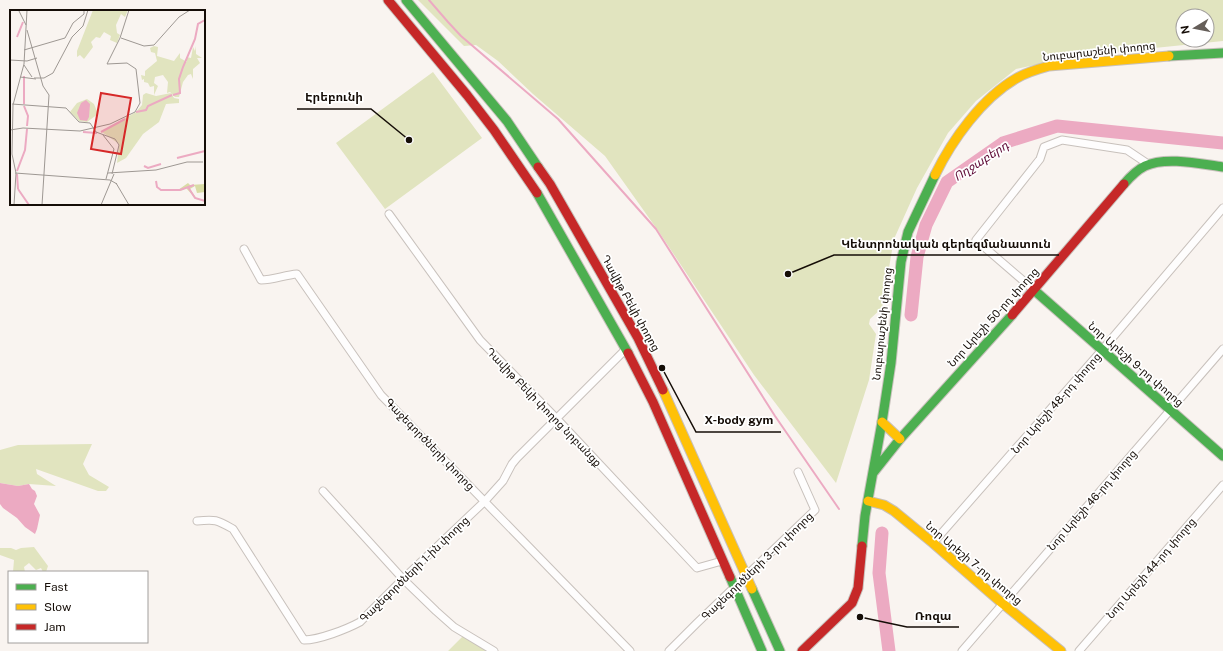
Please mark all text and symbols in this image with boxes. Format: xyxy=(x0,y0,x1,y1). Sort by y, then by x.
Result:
north arrow xyxy=(1175,8,1215,48)
inset map xyxy=(10,10,205,205)
text: N xyxy=(1178,24,1192,35)
street label: Նուբարաշենի փողոց xyxy=(1042,39,1156,64)
callout: Էրեբունի xyxy=(297,85,371,109)
text: Էրեբունի xyxy=(305,90,363,104)
water label: Ողջաբերդ xyxy=(951,138,1011,184)
callout: Կենտրոնական գերեզմանատուն xyxy=(834,231,1059,255)
text: Կենտրոնական գերեզմանատուն xyxy=(841,237,1051,251)
street label: Դավիթ Բեկի փողոց xyxy=(599,253,662,354)
street label: Նոր Արեշի 50-րդ փողոց xyxy=(945,265,1041,370)
street label: Նուբարաշենի փողոց xyxy=(870,267,895,381)
street label: Նոր Արեշի 9-րդ փողոց xyxy=(1085,319,1186,409)
street label: Դավիթ Բեկի փողոց նրբանցք xyxy=(483,345,604,470)
street label: Նոր Արեշի 48-րդ փողոց xyxy=(1009,350,1104,456)
street label: Գաջեգործների փողոց xyxy=(382,396,477,493)
callout: X-body gym xyxy=(696,408,781,432)
text: X-body gym xyxy=(705,413,774,427)
street label: Նոր Արեշի 46-րդ փողոց xyxy=(1045,447,1140,553)
street label: Գաջեգործների 3-րդ փողոց xyxy=(699,510,816,623)
street label: Գաջեգործների 1-ին փողոց xyxy=(357,514,472,625)
street label: Նոր Արեշի 44-րդ փողոց xyxy=(1104,515,1199,621)
street label: Նոր Արեշի 7-րդ փողոց xyxy=(923,519,1025,608)
legend xyxy=(8,571,148,643)
text: Fast xyxy=(44,580,69,594)
text: Slow xyxy=(44,600,72,614)
callout: Ռոզա xyxy=(907,603,959,627)
text: Ռոզա xyxy=(915,609,951,623)
text: Jam xyxy=(44,620,66,634)

